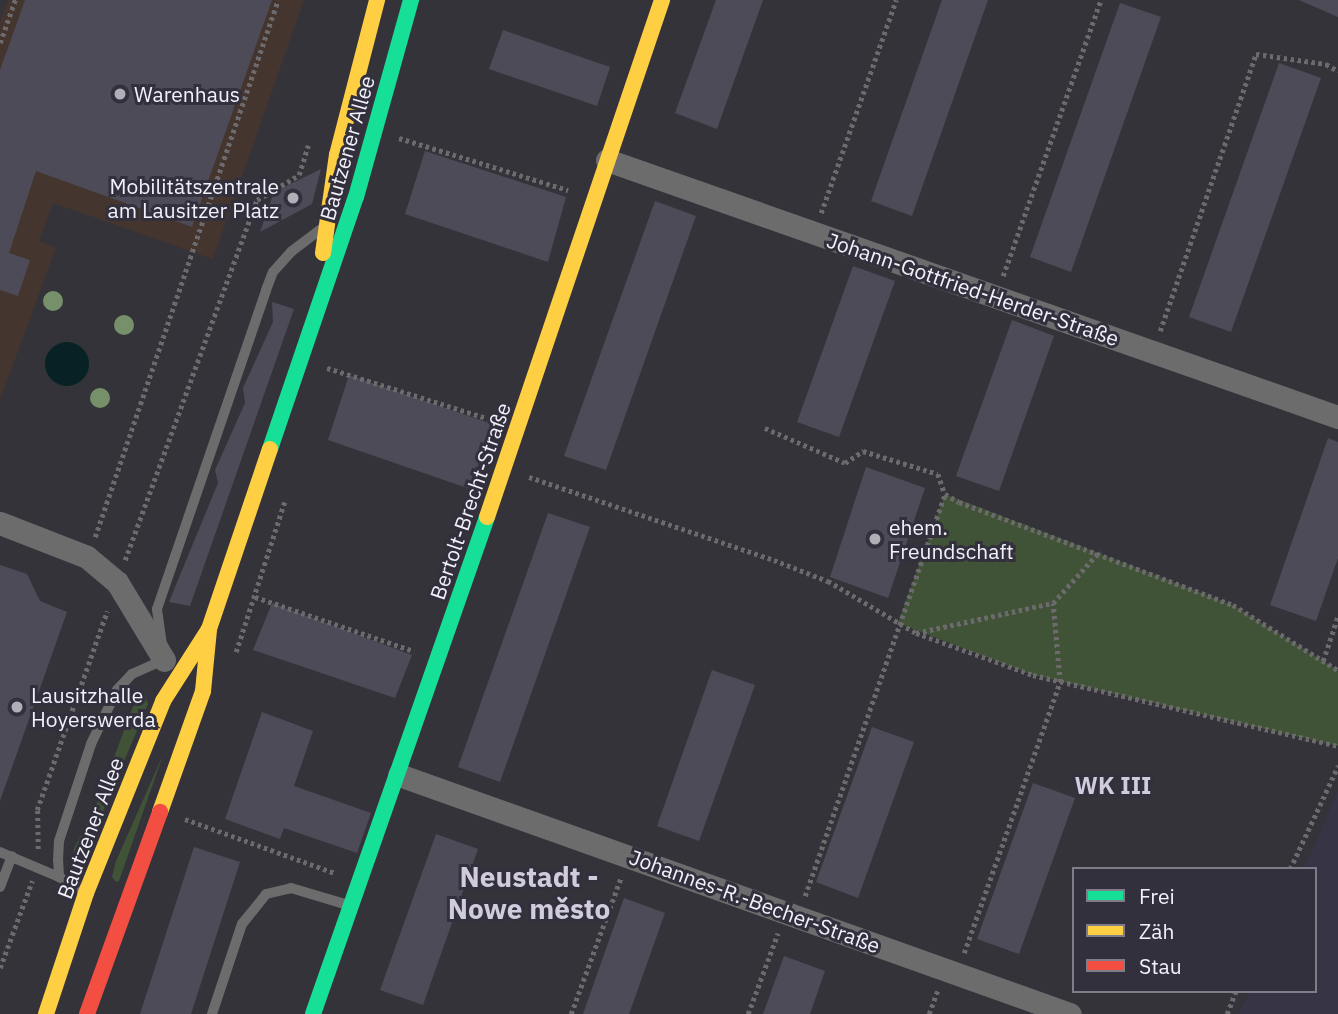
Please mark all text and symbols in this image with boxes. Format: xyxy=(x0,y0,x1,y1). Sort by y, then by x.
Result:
street label: Bautzener Allee xyxy=(314,73,380,223)
place label: Warenhaus xyxy=(134,81,240,107)
marker: Warenhaus xyxy=(112,86,128,102)
place label: Mobilitätszentrale am Lausitzer Platz xyxy=(108,173,279,223)
marker: Mobilitätszentrale am Lausitzer Platz xyxy=(285,190,301,206)
street label: Johann-Gottfried-Herder-Straße xyxy=(824,227,1122,351)
street label: Bertolt-Brecht-Straße xyxy=(424,399,516,603)
place label: ehem. Freundschaft xyxy=(889,514,1014,564)
marker: ehem. Freundschaft xyxy=(867,531,883,547)
place label: Lausitzhalle Hoyerswerda xyxy=(31,682,156,732)
marker: Lausitzhalle Hoyerswerda xyxy=(9,699,25,715)
street label: Bautzener Allee xyxy=(51,754,129,902)
district label: WK III xyxy=(1075,772,1151,800)
street label: Johannes-R.-Becher-Straße xyxy=(626,844,884,958)
district label: Neustadt - Nowe město xyxy=(448,860,610,926)
legend xyxy=(1072,867,1317,993)
text: Frei xyxy=(1139,882,1175,910)
text: Zäh xyxy=(1139,917,1174,945)
text: Stau xyxy=(1139,952,1182,980)

